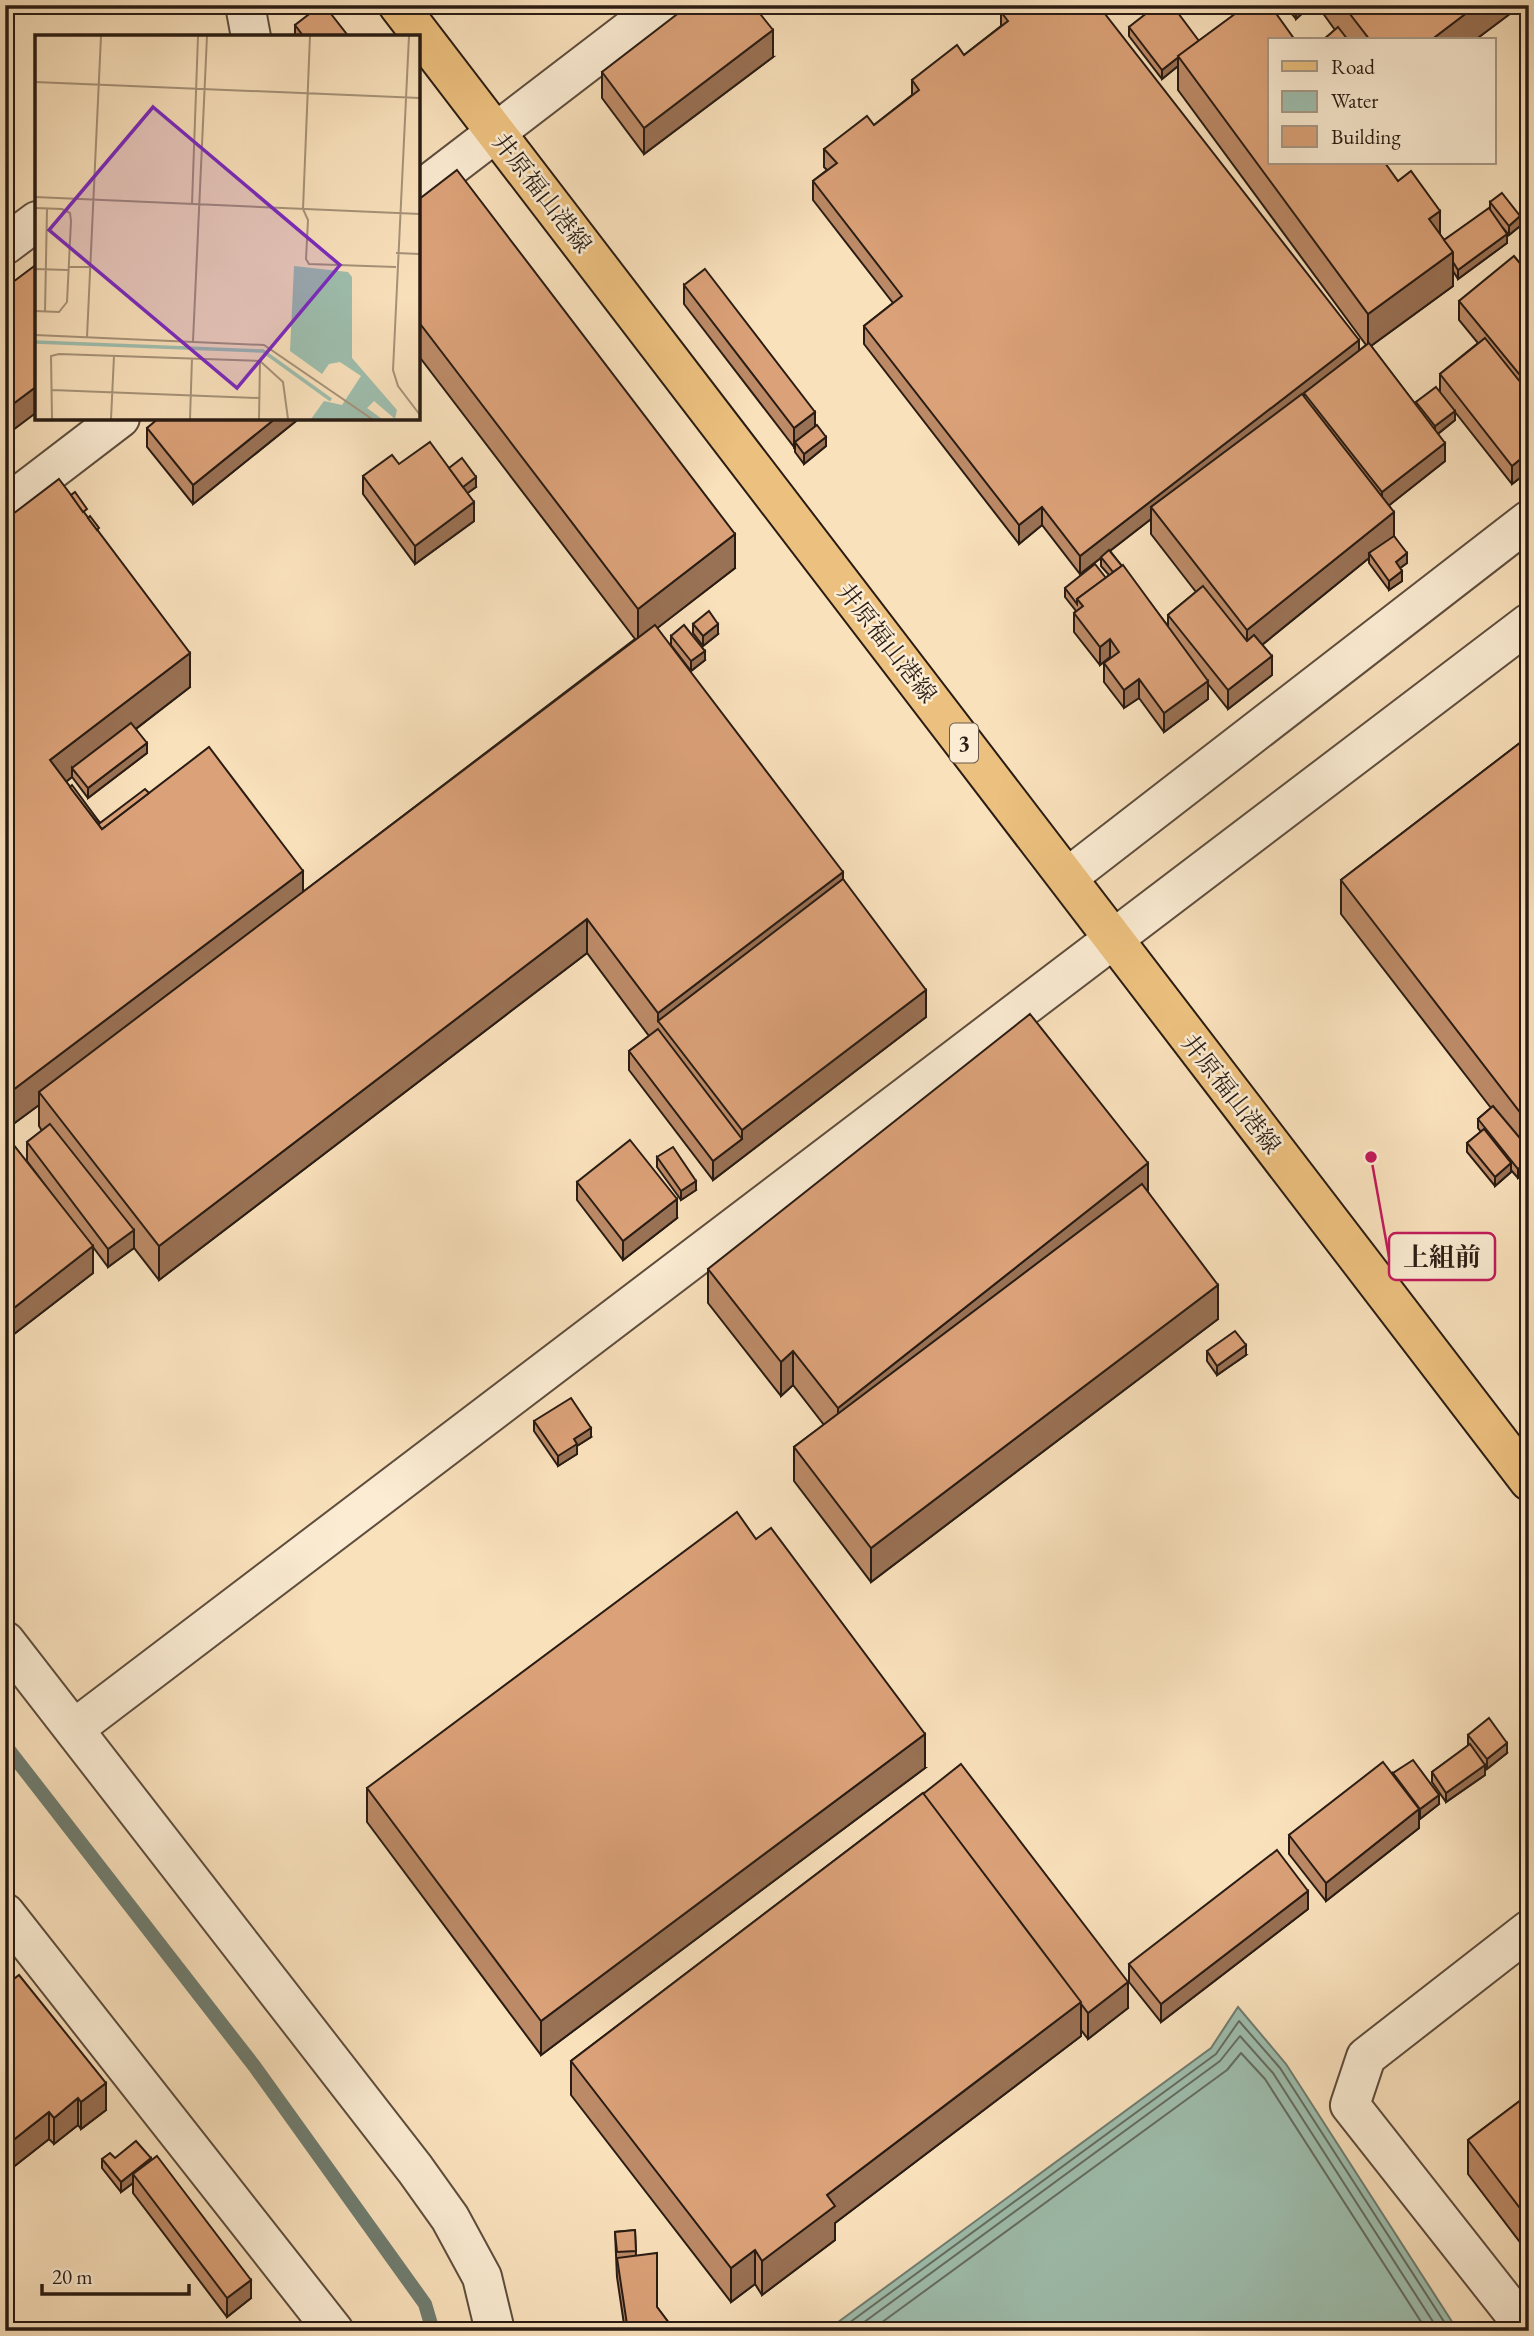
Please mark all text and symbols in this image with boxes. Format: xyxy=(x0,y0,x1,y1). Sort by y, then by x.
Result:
inset map xyxy=(35,35,420,420)
legend xyxy=(1268,38,1496,164)
text: Road xyxy=(1331,53,1375,80)
text: Water xyxy=(1331,87,1378,114)
text: Building xyxy=(1331,123,1401,150)
street label: 井原福山港線 xyxy=(486,126,599,259)
street label: 井原福山港線 xyxy=(831,576,944,709)
road number: 3 xyxy=(950,723,978,762)
street label: 井原福山港線 xyxy=(1175,1027,1288,1160)
callout: 上組前 xyxy=(1389,1233,1495,1280)
text: 上組前 xyxy=(1403,1240,1481,1274)
scale bar xyxy=(42,2252,189,2296)
text: 20 m xyxy=(52,2263,93,2290)

